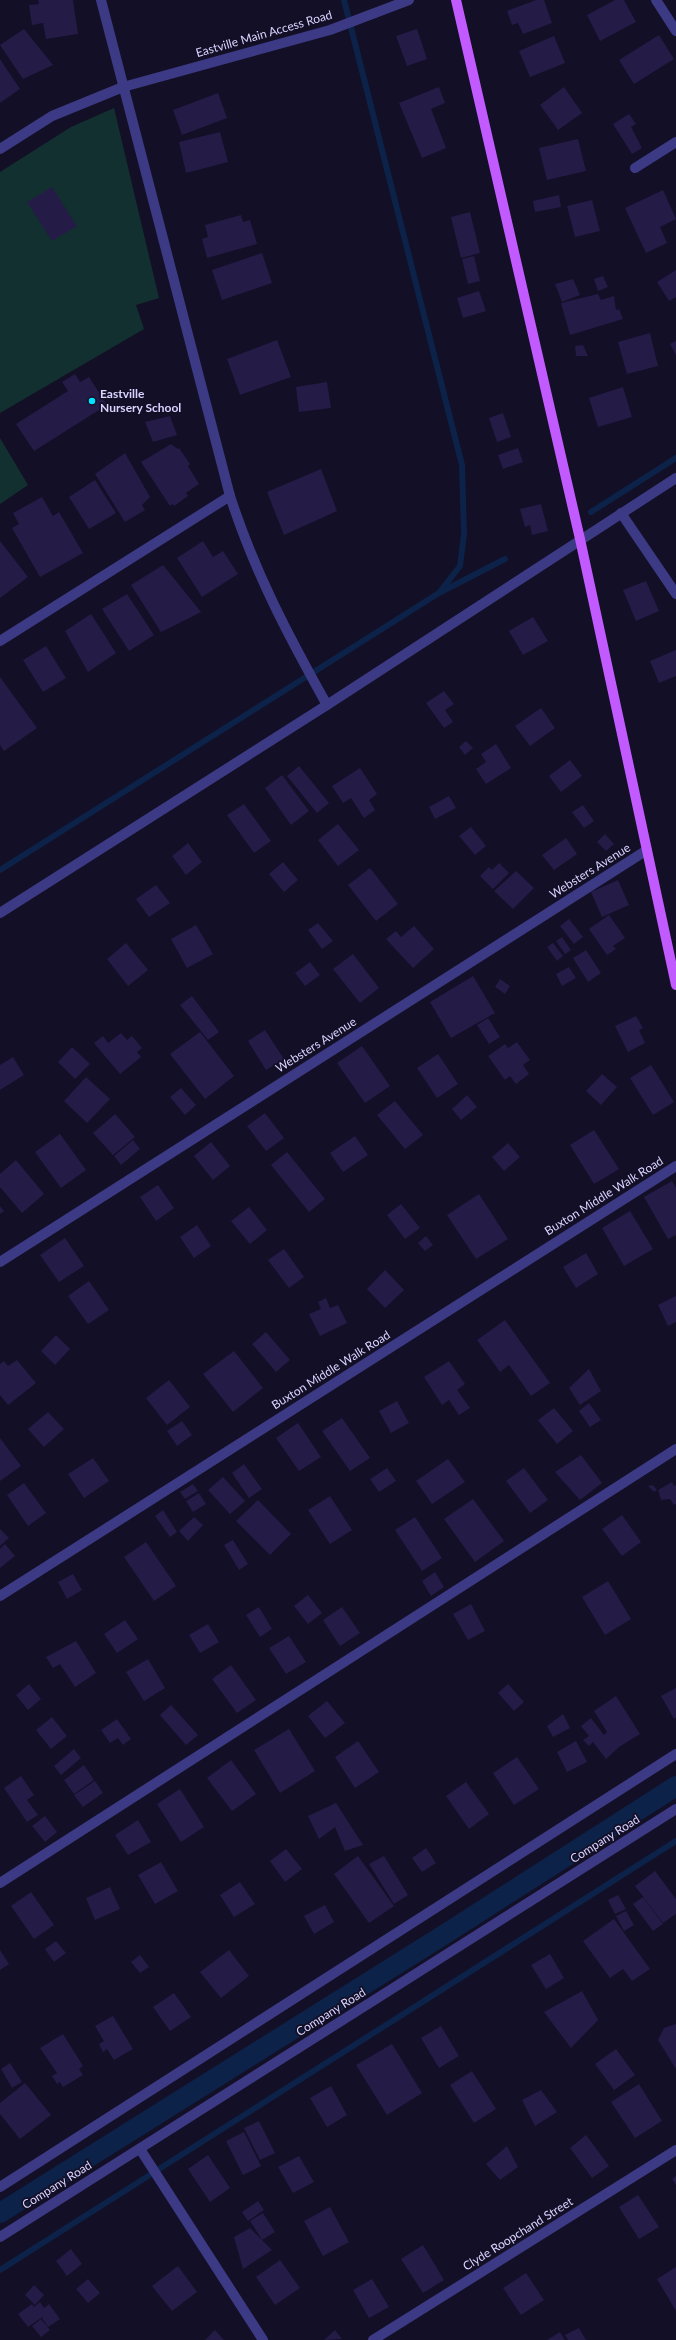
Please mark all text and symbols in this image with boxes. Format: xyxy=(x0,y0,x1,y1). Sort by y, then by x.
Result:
street label: Eastville Main Access Road xyxy=(194,7,334,60)
place label: Eastville Nursery School xyxy=(100,386,181,415)
marker: Eastville Nursery School xyxy=(87,396,97,406)
street label: Websters Avenue xyxy=(547,840,633,901)
street label: Websters Avenue xyxy=(273,1014,359,1075)
street label: Buxton Middle Walk Road xyxy=(542,1153,666,1238)
street label: Buxton Middle Walk Road xyxy=(269,1327,393,1412)
street label: Company Road xyxy=(567,1811,642,1866)
street label: Company Road xyxy=(293,1984,368,2039)
street label: Company Road xyxy=(19,2157,94,2212)
street label: Clyde Roopchand Street xyxy=(460,2193,576,2274)

